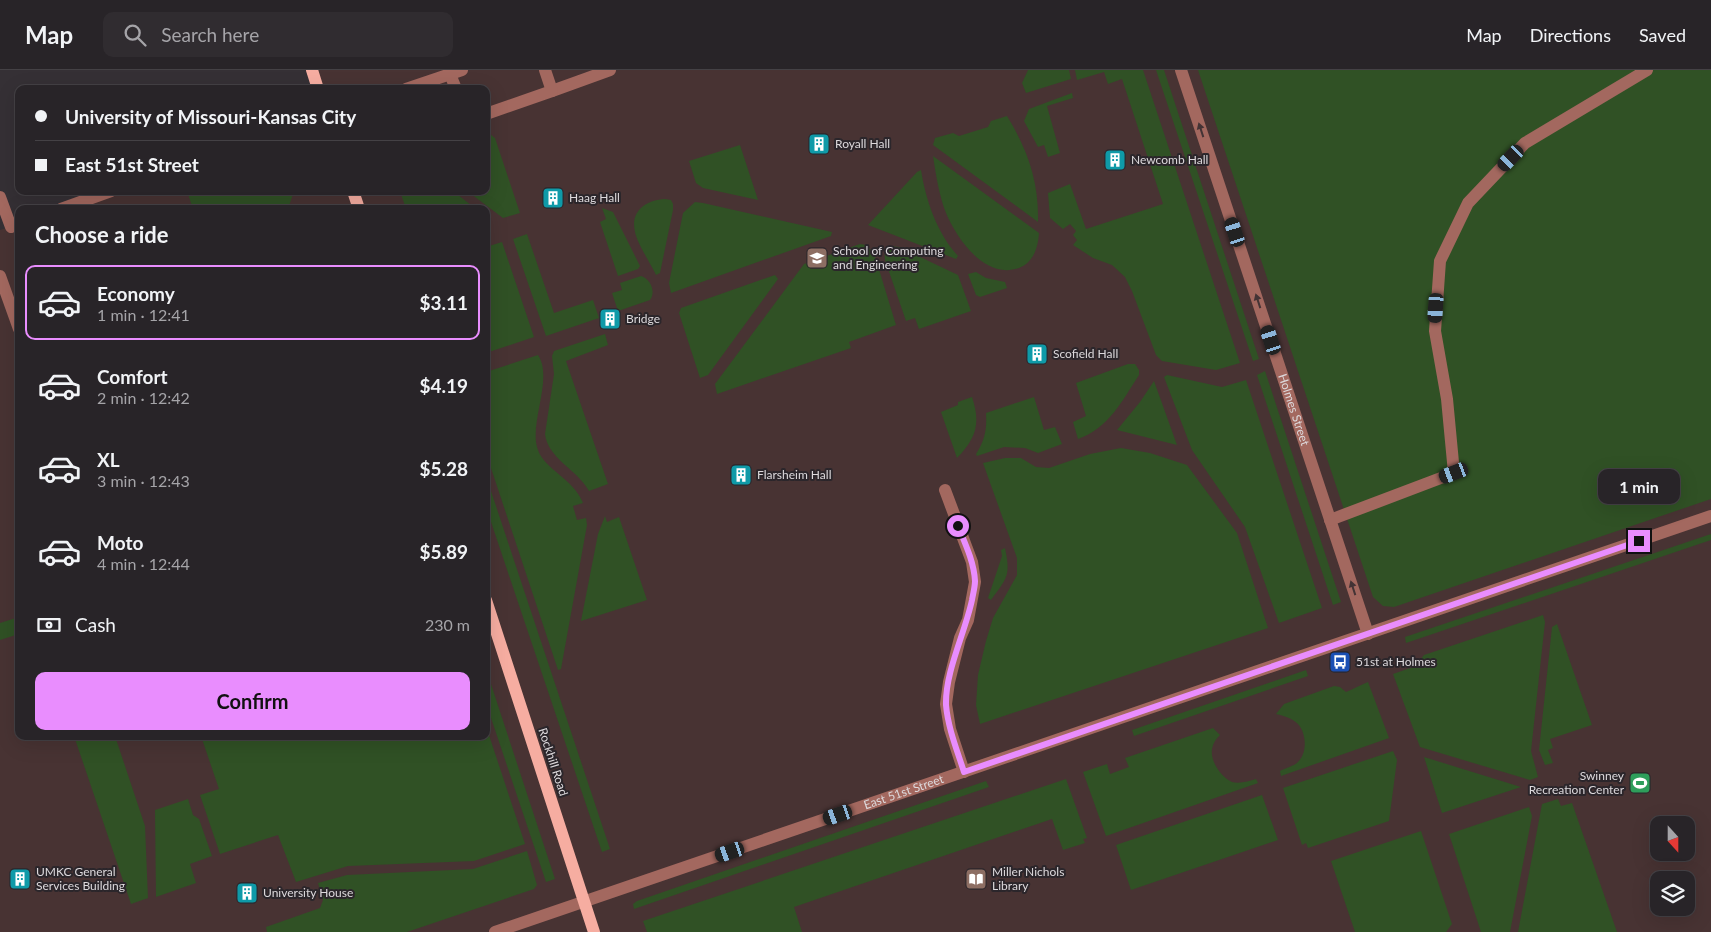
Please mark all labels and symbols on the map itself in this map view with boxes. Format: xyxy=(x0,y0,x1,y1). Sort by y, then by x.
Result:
one-way arrow xyxy=(1197,122,1205,137)
building icon: Royall Hall xyxy=(807,132,831,156)
place label: Royall Hall xyxy=(835,136,890,151)
car xyxy=(1495,142,1526,174)
building icon: Newcomb Hall xyxy=(1103,148,1127,172)
place label: Newcomb Hall xyxy=(1131,152,1208,167)
building icon: Haag Hall xyxy=(541,186,565,210)
place label: Haag Hall xyxy=(569,190,620,205)
car xyxy=(1223,215,1246,249)
place label: School of Computing and Engineering xyxy=(833,243,943,272)
school or university icon: School of Computing and Engineering xyxy=(805,246,829,270)
one-way arrow xyxy=(1253,293,1261,308)
car xyxy=(1427,293,1444,323)
building icon: Bridge xyxy=(598,307,622,331)
place label: Bridge xyxy=(626,311,660,326)
car xyxy=(1259,323,1282,357)
building icon: Scofield Hall xyxy=(1025,342,1049,366)
place label: Scofield Hall xyxy=(1053,346,1118,361)
street label: Holmes Street xyxy=(1275,372,1313,448)
car xyxy=(1437,461,1470,485)
building icon: Flarsheim Hall xyxy=(729,463,753,487)
place label: Flarsheim Hall xyxy=(757,467,831,482)
callout: 1 min xyxy=(1598,468,1680,504)
route start xyxy=(947,515,969,537)
route end xyxy=(1628,530,1650,552)
one-way arrow xyxy=(1348,580,1356,595)
bus stop icon: 51st at Holmes xyxy=(1328,650,1352,674)
place label: 51st at Holmes xyxy=(1356,654,1436,669)
street label: Rockhill Road xyxy=(535,726,572,798)
place label: Swinney Recreation Center xyxy=(1529,768,1625,797)
street label: East 51st Street xyxy=(862,771,946,812)
sports icon: Swinney Recreation Center xyxy=(1628,771,1652,795)
car xyxy=(821,803,854,827)
north arrow xyxy=(1650,816,1695,861)
car xyxy=(713,840,746,864)
place label: UMKC General Services Building xyxy=(36,864,125,893)
place label: Miller Nichols Library xyxy=(992,864,1064,893)
building icon: UMKC General Services Building xyxy=(8,867,32,891)
library icon: Miller Nichols Library xyxy=(964,867,988,891)
building icon: University House xyxy=(235,881,259,905)
place label: University House xyxy=(263,885,353,900)

